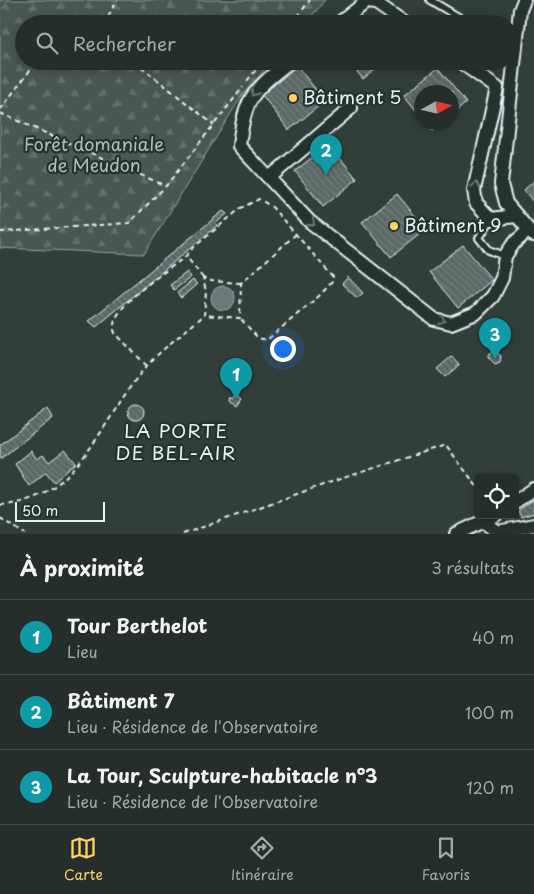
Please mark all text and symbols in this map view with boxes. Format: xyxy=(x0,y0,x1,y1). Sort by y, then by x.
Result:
search box xyxy=(15,15,519,70)
icon: search xyxy=(33,29,61,57)
text: Rechercher xyxy=(73,29,176,57)
place label: Bâtiment 5 xyxy=(303,83,401,110)
north arrow xyxy=(414,85,459,130)
one-way arrow xyxy=(251,88,261,97)
marker: Bâtiment 5 xyxy=(287,92,299,104)
park label: Forêt domaniale de Meudon xyxy=(24,130,164,178)
pin: 2 xyxy=(310,134,342,175)
one-way arrow xyxy=(470,180,481,188)
place label: Bâtiment 9 xyxy=(404,211,502,238)
one-way arrow xyxy=(307,217,316,226)
marker: Bâtiment 9 xyxy=(388,220,400,232)
one-way arrow xyxy=(437,315,445,325)
pin: 3 xyxy=(479,318,511,359)
your location xyxy=(270,336,296,362)
pin: 1 xyxy=(220,358,252,399)
district label: LA PORTE DE BEL-AIR xyxy=(116,416,236,466)
map controls xyxy=(474,474,519,519)
button: locate xyxy=(474,474,519,519)
scale bar xyxy=(15,499,105,522)
text: 50 m xyxy=(22,500,58,521)
text: À proximité xyxy=(20,551,144,583)
text: 3 résultats xyxy=(431,555,514,579)
text: Tour Berthelot xyxy=(67,611,207,639)
text: 1 xyxy=(32,625,40,649)
text: 40 m xyxy=(472,625,514,649)
text: Lieu xyxy=(67,639,98,663)
text: Bâtiment 7 xyxy=(67,686,174,714)
text: 2 xyxy=(30,700,42,724)
text: 100 m xyxy=(465,700,514,724)
text: Lieu · Résidence de l'Observatoire xyxy=(67,714,318,738)
text: La Tour, Sculpture-habitacle n°3 xyxy=(67,761,377,789)
text: 3 xyxy=(31,775,41,799)
text: 120 m xyxy=(467,775,514,799)
text: Lieu · Résidence de l'Observatoire xyxy=(67,789,318,813)
tab: Carte xyxy=(64,834,103,885)
tab: Itinéraire xyxy=(231,834,294,885)
tab: Favoris xyxy=(422,834,470,885)

